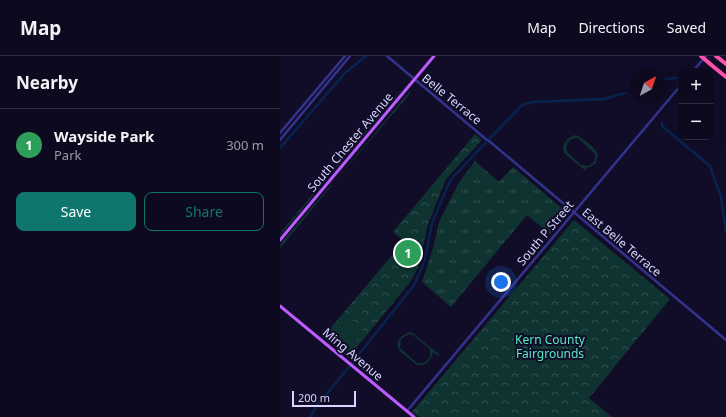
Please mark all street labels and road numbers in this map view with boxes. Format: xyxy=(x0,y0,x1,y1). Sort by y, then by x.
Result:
street label: Belle Terrace xyxy=(419,70,486,128)
street label: South Chester Avenue xyxy=(303,89,397,195)
street label: South P Street xyxy=(513,196,578,269)
street label: East Belle Terrace xyxy=(579,204,665,280)
street label: Ming Avenue xyxy=(319,324,387,384)

